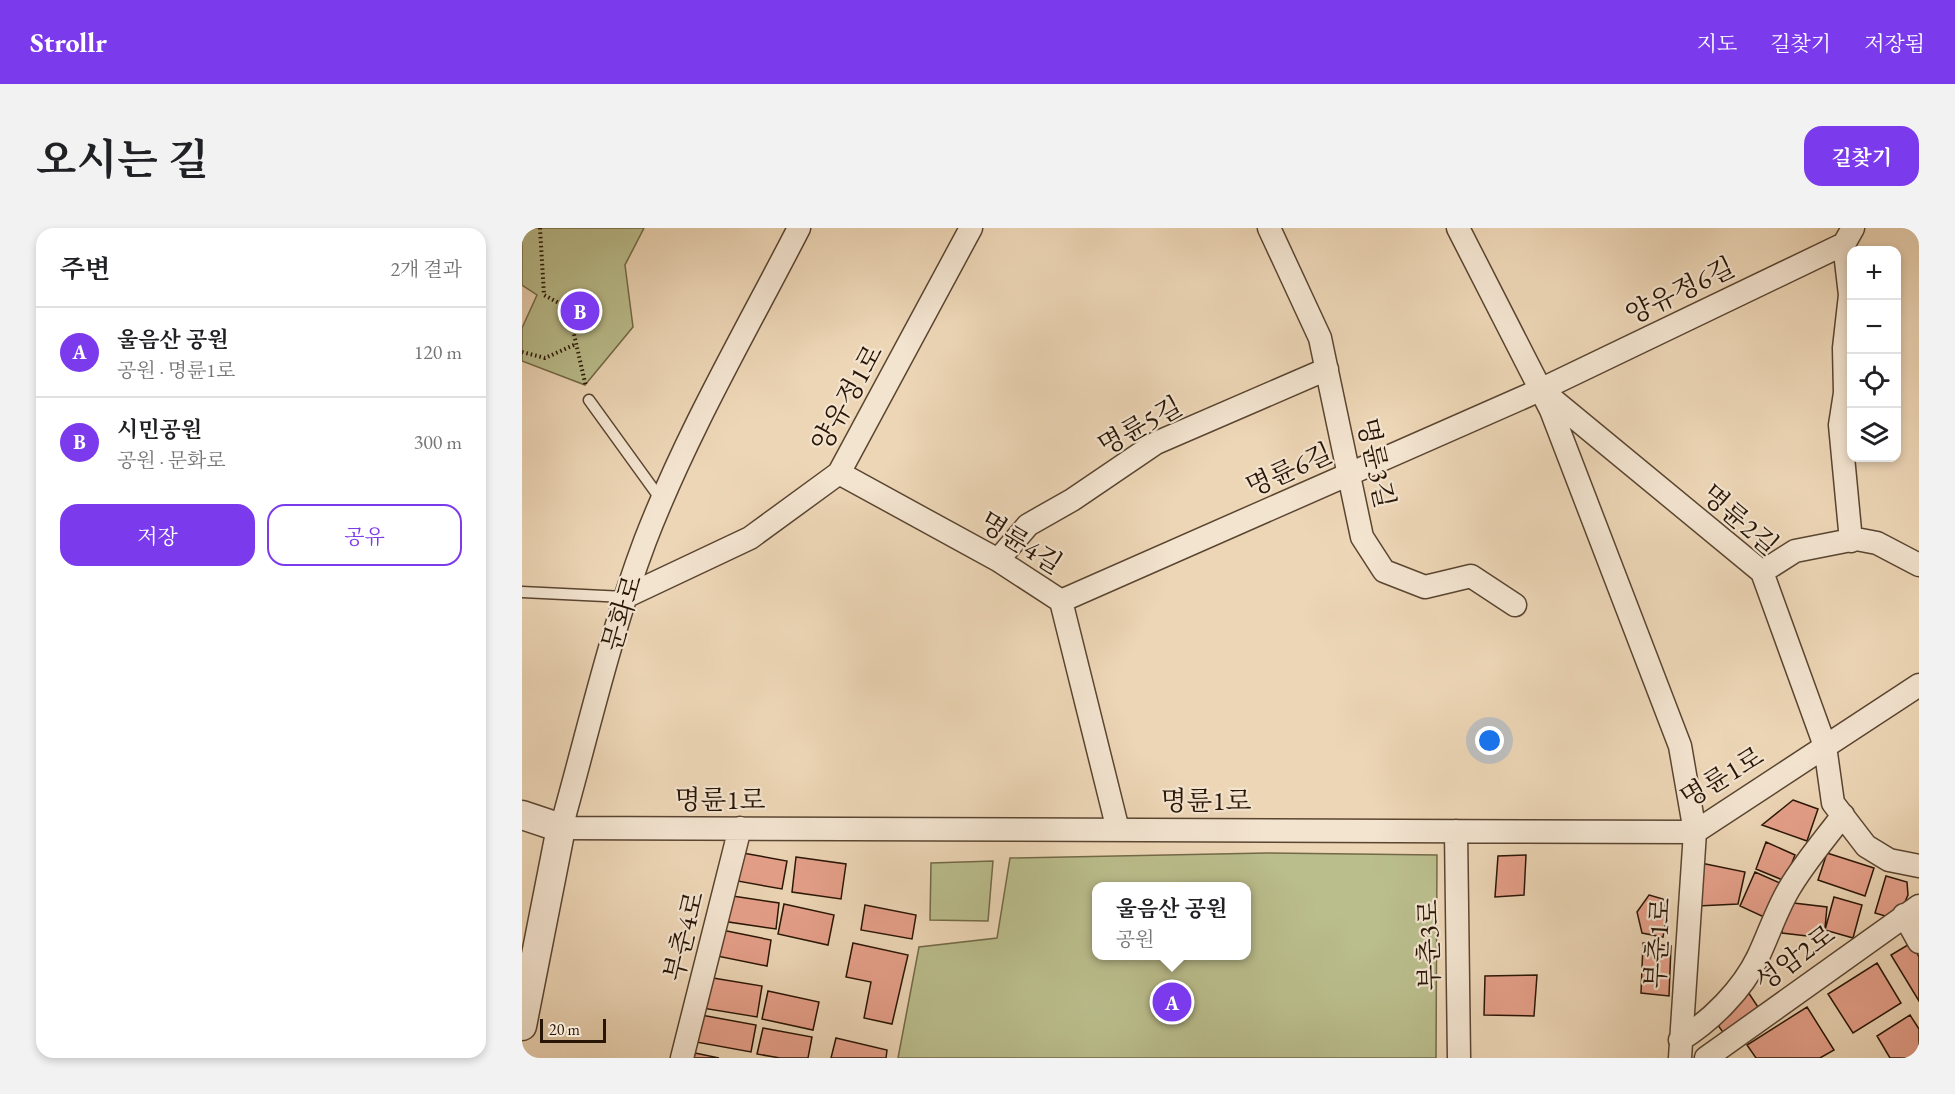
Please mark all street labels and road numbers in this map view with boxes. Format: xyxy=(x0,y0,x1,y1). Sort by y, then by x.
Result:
street label: 양유정6길 xyxy=(1619,249,1740,332)
street label: 양유정1로 xyxy=(803,338,890,458)
street label: 명륜5길 xyxy=(1091,388,1188,463)
street label: 명륜3길 xyxy=(1350,415,1403,511)
street label: 명륜6길 xyxy=(1240,435,1338,504)
street label: 명륜2길 xyxy=(1694,476,1786,563)
street label: 명륜4길 xyxy=(973,504,1069,582)
street label: 문화로 xyxy=(593,570,650,655)
street label: 명륜1로 xyxy=(1674,738,1770,815)
street label: 명륜1로 xyxy=(674,782,766,817)
street label: 명륜1로 xyxy=(1160,783,1252,818)
street label: 부춘4로 xyxy=(656,887,712,984)
street label: 부춘1로 xyxy=(1637,896,1678,990)
street label: 부춘3로 xyxy=(1410,899,1447,991)
street label: 성암2로 xyxy=(1748,917,1842,999)

